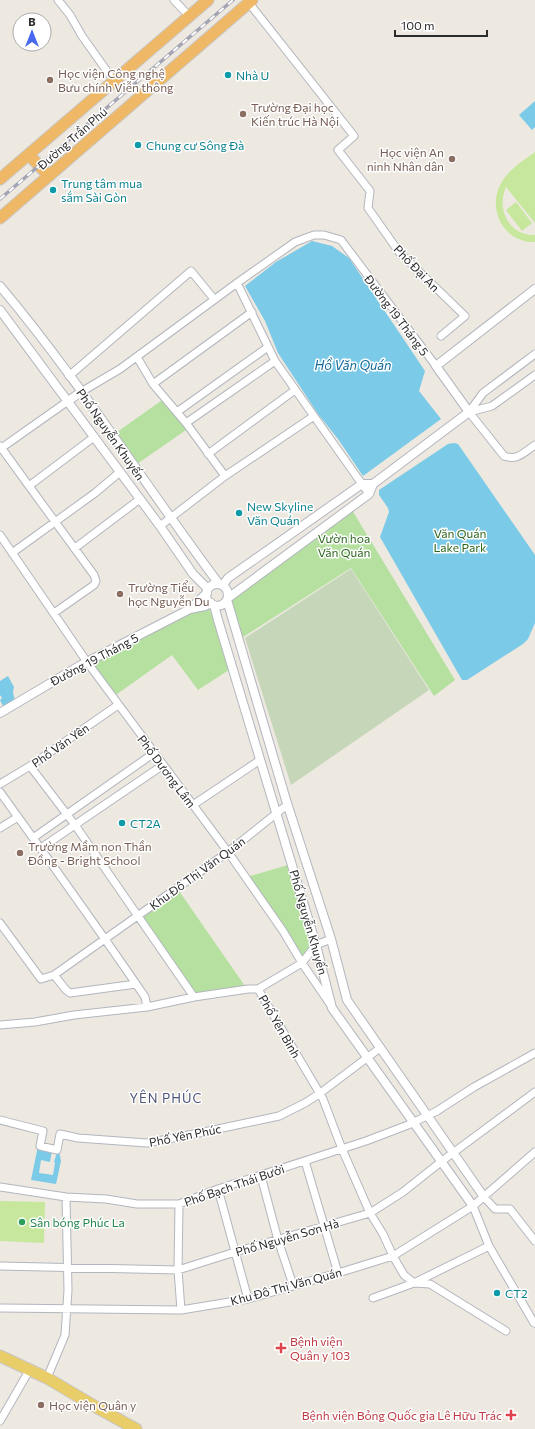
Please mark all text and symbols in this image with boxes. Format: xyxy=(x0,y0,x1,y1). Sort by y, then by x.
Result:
north arrow xyxy=(12,12,52,52)
scale bar xyxy=(395,12,487,38)
text: B xyxy=(28,15,36,28)
text: 100 m xyxy=(401,18,435,32)
place label: Học viện Công nghệ Bưu chính Viễn thông xyxy=(58,66,174,94)
place label: Nhà U xyxy=(236,68,269,82)
marker: Nhà U xyxy=(223,70,233,80)
marker: Học viện Công nghệ Bưu chính Viễn thông xyxy=(45,75,55,85)
place label: Trường Đại học Kiến trúc Hà Nội xyxy=(251,100,339,128)
street label: Đường Trần Phú xyxy=(34,104,110,173)
marker: Trường Đại học Kiến trúc Hà Nội xyxy=(238,109,248,119)
place label: Chung cư Sông Đà xyxy=(146,138,244,152)
marker: Chung cư Sông Đà xyxy=(133,140,143,150)
place label: Học viện An ninh Nhân dân xyxy=(367,145,444,173)
marker: Học viện An ninh Nhân dân xyxy=(447,154,457,164)
place label: Trung tâm mua sắm Sài Gòn xyxy=(61,176,142,204)
marker: Trung tâm mua sắm Sài Gòn xyxy=(48,185,58,195)
street label: Phố Đại An xyxy=(391,242,443,294)
street label: Đường 19 Tháng 5 xyxy=(361,271,432,358)
water label: Hồ Văn Quán xyxy=(315,357,392,373)
street label: Phố Nguyễn Khuyến xyxy=(74,386,148,482)
place label: New Skyline Văn Quán xyxy=(247,499,313,527)
marker: New Skyline Văn Quán xyxy=(234,508,244,518)
park label: Văn Quán Lake Park xyxy=(433,526,487,554)
park label: Vườn hoa Văn Quán xyxy=(318,531,370,559)
place label: Trường Tiểu học Nguyễn Du xyxy=(128,580,210,608)
marker: Trường Tiểu học Nguyễn Du xyxy=(115,589,125,599)
street label: Đường 19 Tháng 5 xyxy=(47,630,141,689)
street label: Phố Văn Yên xyxy=(29,720,91,770)
street label: Phố Dương Lâm xyxy=(135,732,199,810)
place label: CT2A xyxy=(130,816,161,830)
marker: CT2A xyxy=(117,818,127,828)
street label: Khu Đô Thị Văn Quán xyxy=(146,834,248,912)
place label: Trường Mầm non Thần Đồng - Bright School xyxy=(27,839,152,867)
marker: Trường Mầm non Thần Đồng - Bright School xyxy=(15,848,25,858)
street label: Phố Nguyễn Khuyến xyxy=(287,868,331,976)
street label: Phố Yên Bình xyxy=(256,992,304,1060)
district label: YÊN PHÚC xyxy=(130,1089,202,1106)
street label: Phố Yên Phúc xyxy=(148,1121,222,1149)
street label: Phố Bạch Thái Bưởi xyxy=(182,1161,286,1209)
place label: Sân bóng Phúc La xyxy=(30,1215,125,1229)
street label: Phố Nguyễn Sơn Hà xyxy=(234,1216,340,1258)
marker: Sân bóng Phúc La xyxy=(17,1217,27,1227)
street label: Khu Đô Thị Văn Quán xyxy=(229,1264,343,1308)
place label: CT2 xyxy=(505,1286,528,1300)
marker: CT2 xyxy=(492,1288,502,1298)
place label: Bệnh viện Quân y 103 xyxy=(290,1334,350,1362)
marker: Bệnh viện Quân y 103 xyxy=(275,1342,287,1354)
place label: Học viện Quân y xyxy=(49,1398,136,1412)
marker: Học viện Quân y xyxy=(36,1400,46,1410)
place label: Bệnh viện Bỏng Quốc gia Lê Hữu Trác xyxy=(302,1408,502,1422)
marker: Bệnh viện Bỏng Quốc gia Lê Hữu Trác xyxy=(505,1409,517,1421)

